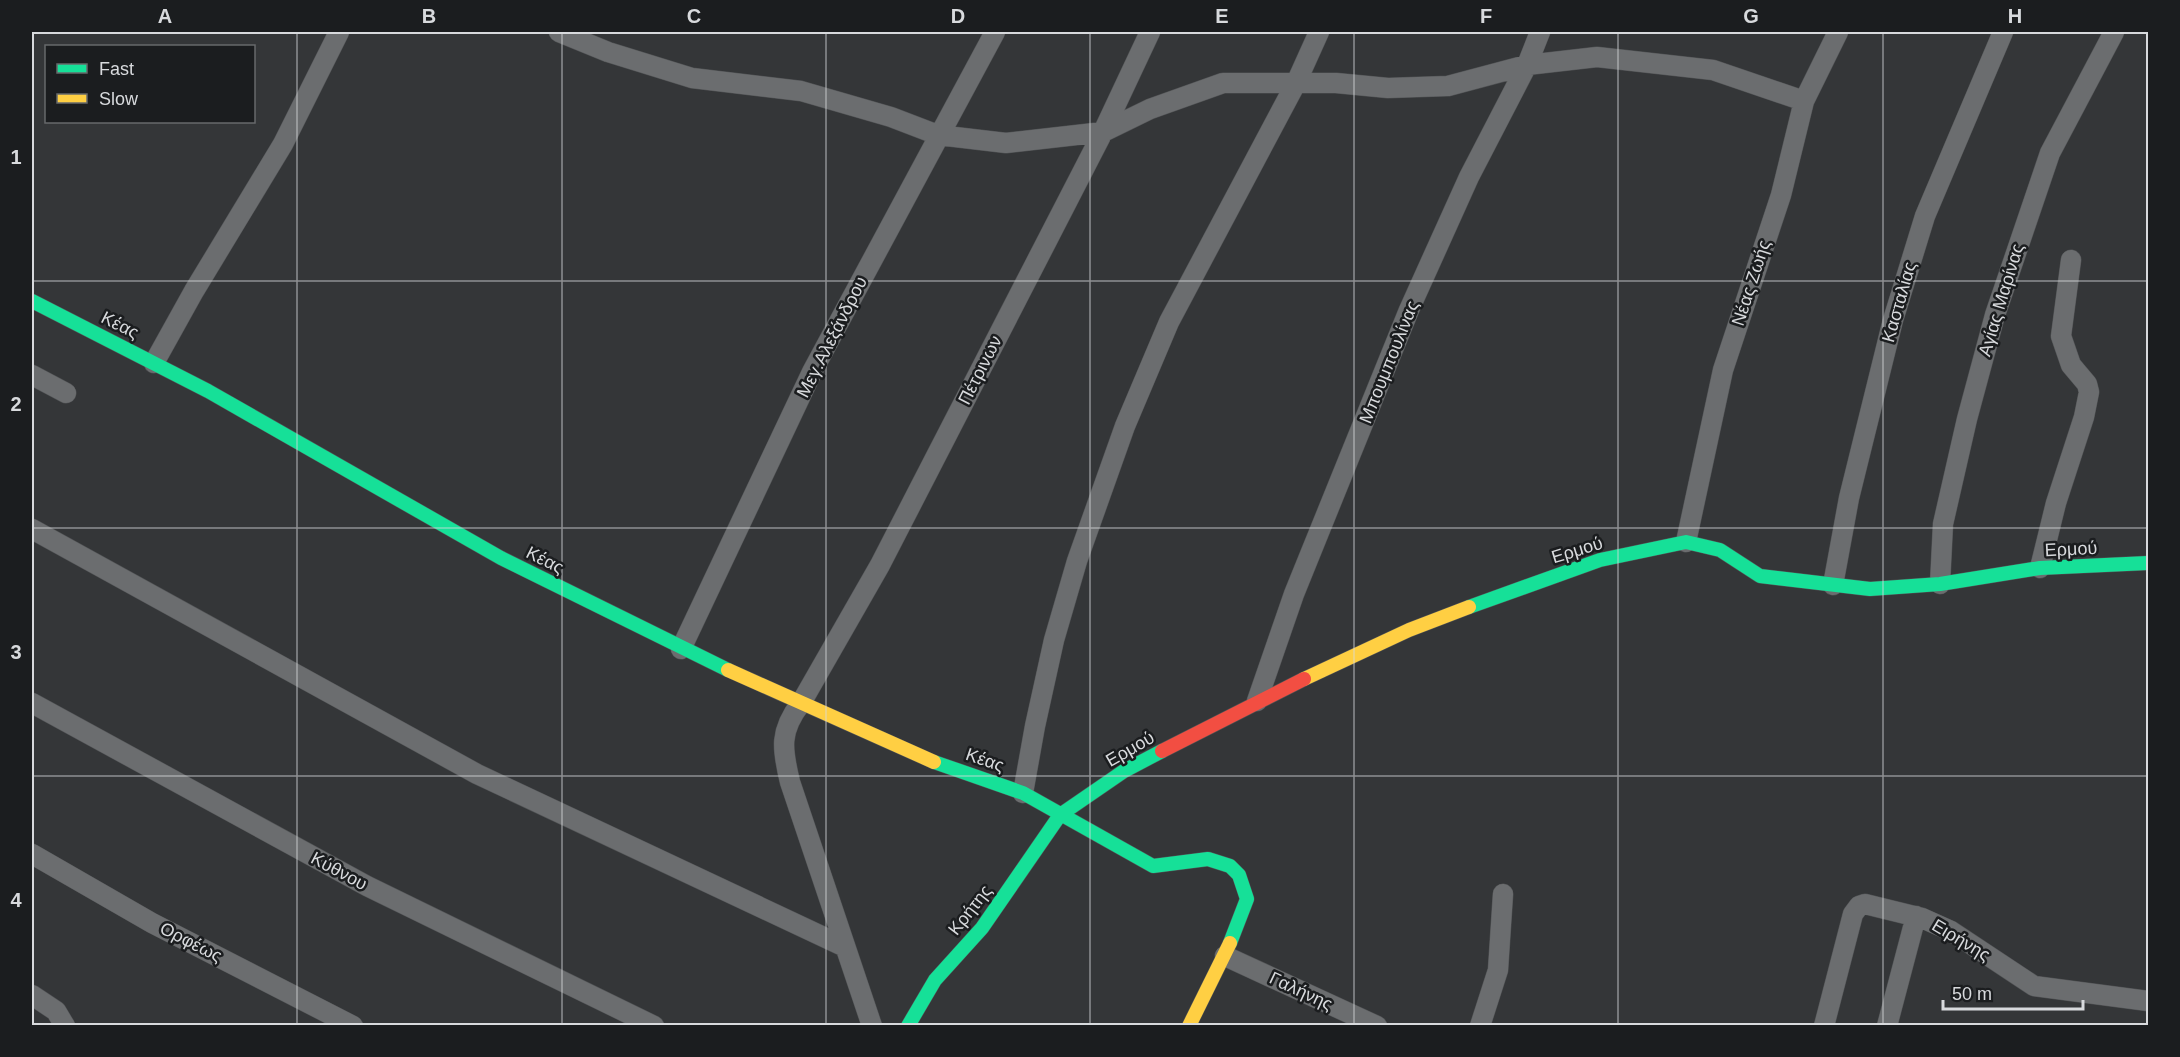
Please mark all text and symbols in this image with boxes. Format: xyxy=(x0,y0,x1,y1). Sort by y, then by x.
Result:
text: A xyxy=(158,5,172,27)
text: B xyxy=(422,5,436,27)
text: C xyxy=(687,5,701,27)
text: D xyxy=(951,5,965,27)
text: E xyxy=(1215,5,1229,27)
text: F xyxy=(1480,5,1492,27)
text: G xyxy=(1743,5,1759,27)
text: H xyxy=(2008,5,2022,27)
legend xyxy=(45,45,255,123)
text: Fast xyxy=(99,59,134,79)
text: Slow xyxy=(99,89,139,109)
text: 1 xyxy=(10,146,22,168)
street label: Νέας Ζωής xyxy=(1728,237,1774,328)
street label: Αγίας Μαρίνας xyxy=(1974,241,2028,359)
street label: Κασταλίας xyxy=(1878,259,1920,344)
street label: Μεγ.Αλεξάνδρου xyxy=(793,273,871,401)
street label: Μπουμπουλίνας xyxy=(1355,297,1423,426)
street label: Κέας xyxy=(98,307,142,343)
street label: Πέτρινων xyxy=(954,332,1006,408)
text: 2 xyxy=(10,393,22,415)
street label: Ερμού xyxy=(1549,533,1605,567)
street label: Ερμού xyxy=(2044,538,2098,560)
street label: Κέας xyxy=(523,542,567,578)
text: 3 xyxy=(10,641,22,663)
street label: Ερμού xyxy=(1102,727,1158,771)
street label: Κέας xyxy=(963,744,1007,776)
street label: Κύθνου xyxy=(307,848,371,894)
street label: Κρήτης xyxy=(944,881,996,939)
text: 4 xyxy=(10,889,22,911)
street label: Ειρήνης xyxy=(1928,915,1994,965)
street label: Ορφέως xyxy=(157,918,226,966)
street label: Γαλήνης xyxy=(1266,968,1336,1014)
scale bar xyxy=(1943,973,2082,1011)
text: 50 m xyxy=(1952,984,1992,1004)

